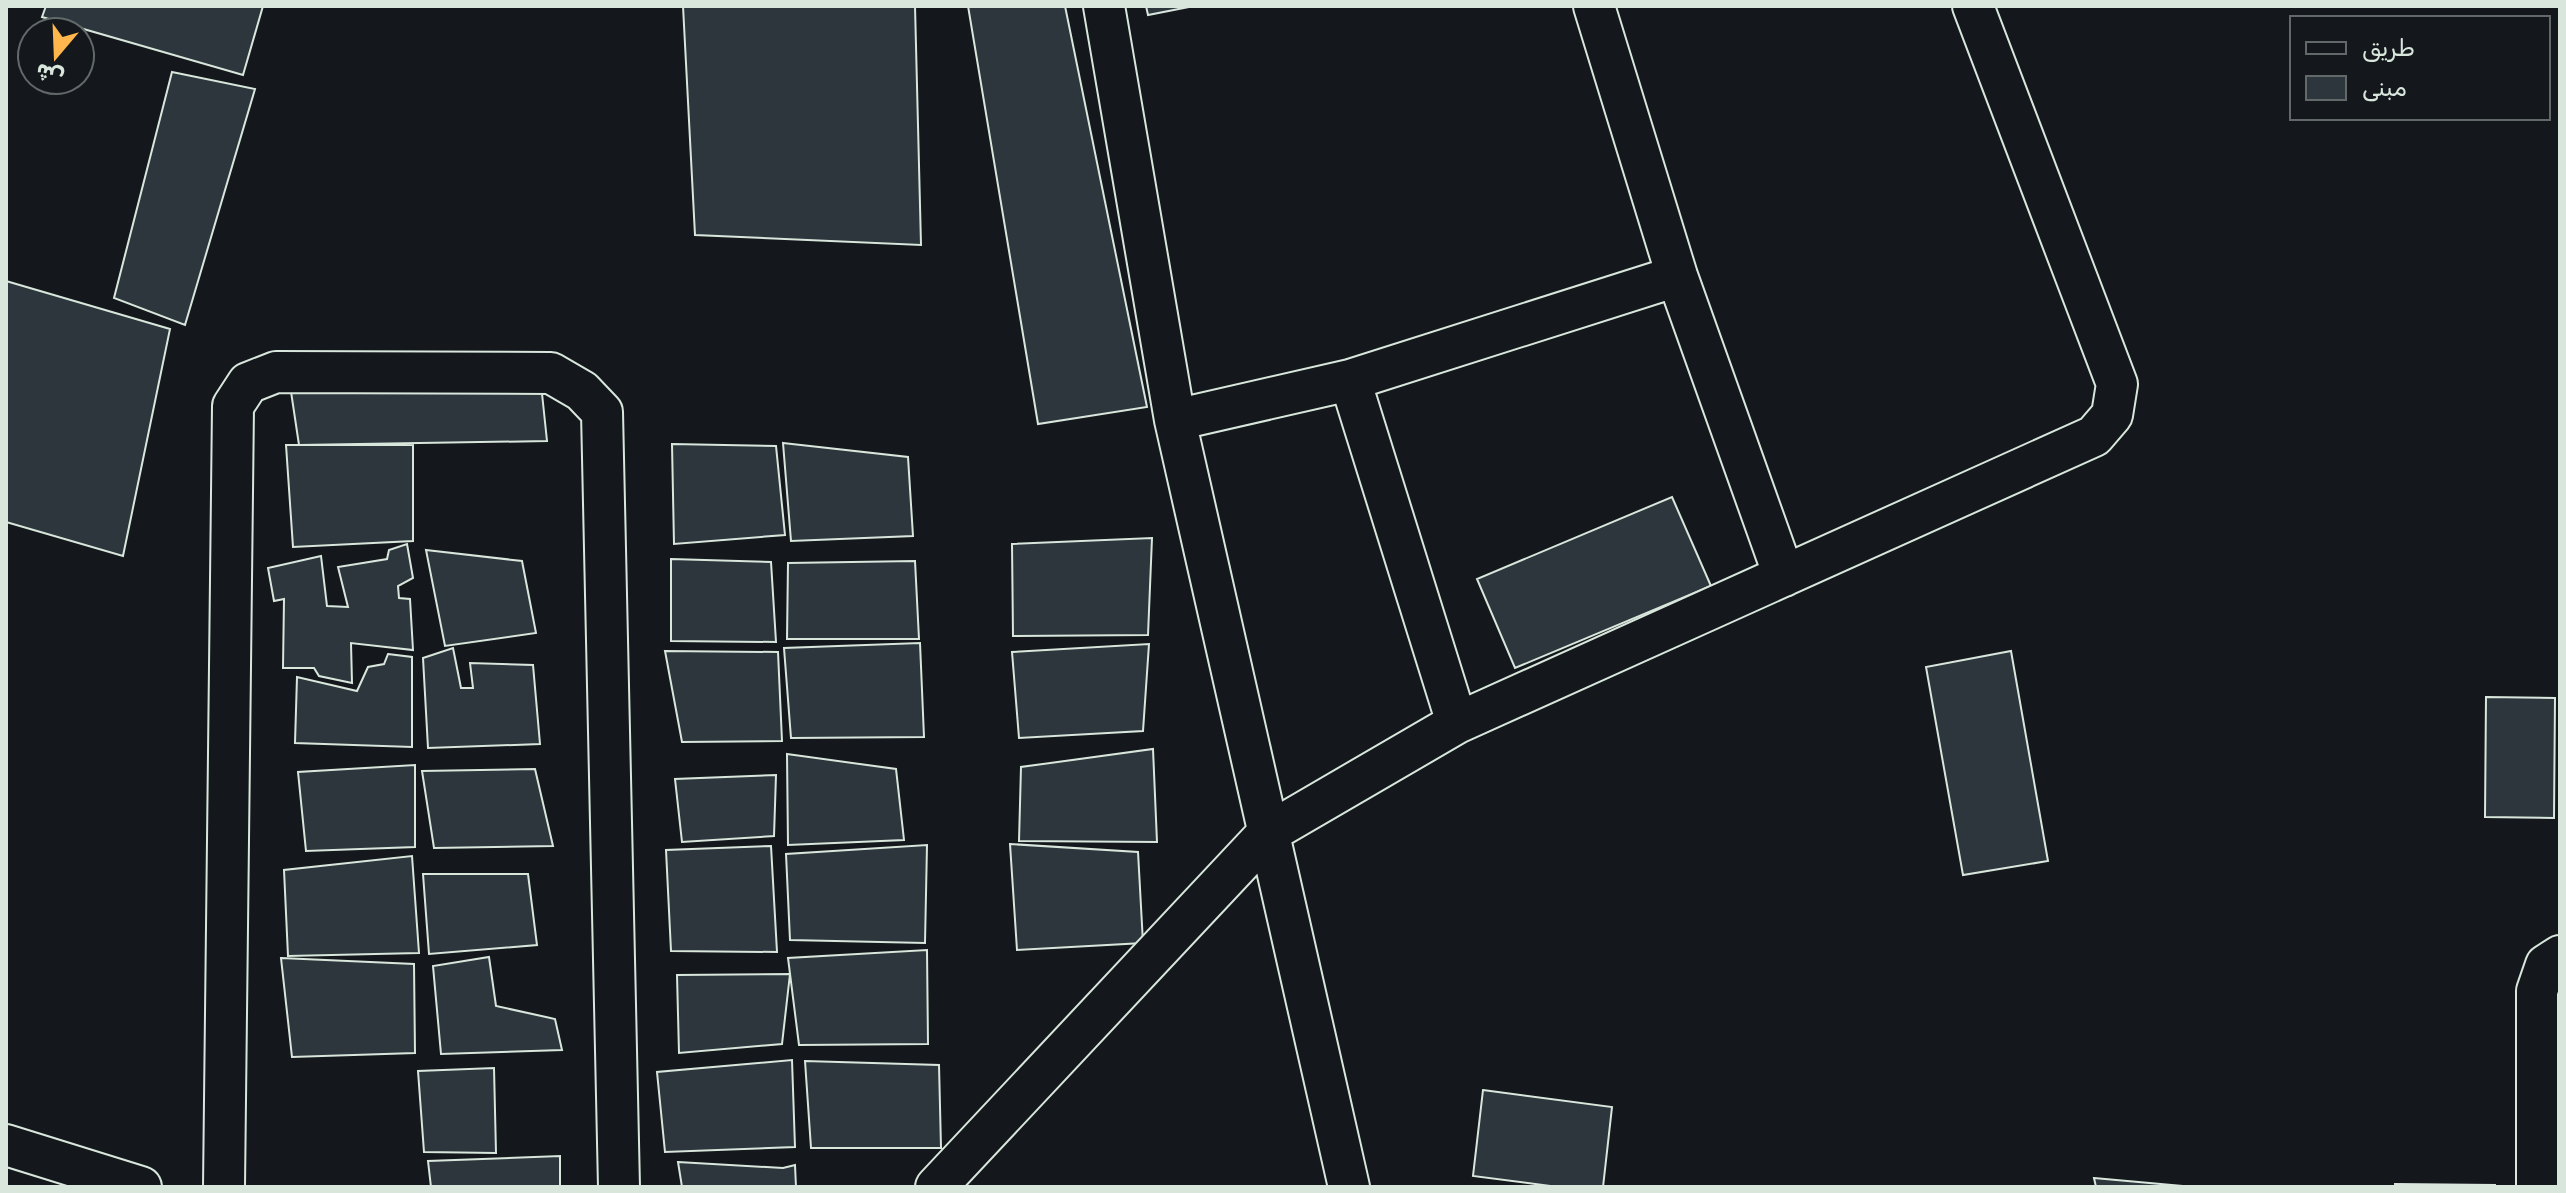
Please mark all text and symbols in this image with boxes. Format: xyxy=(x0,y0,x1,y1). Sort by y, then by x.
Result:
north arrow xyxy=(16,16,96,96)
legend xyxy=(2290,16,2550,120)
text: طريق xyxy=(2362,34,2415,62)
text: ش xyxy=(32,57,67,92)
text: مبنى xyxy=(2362,74,2407,102)

